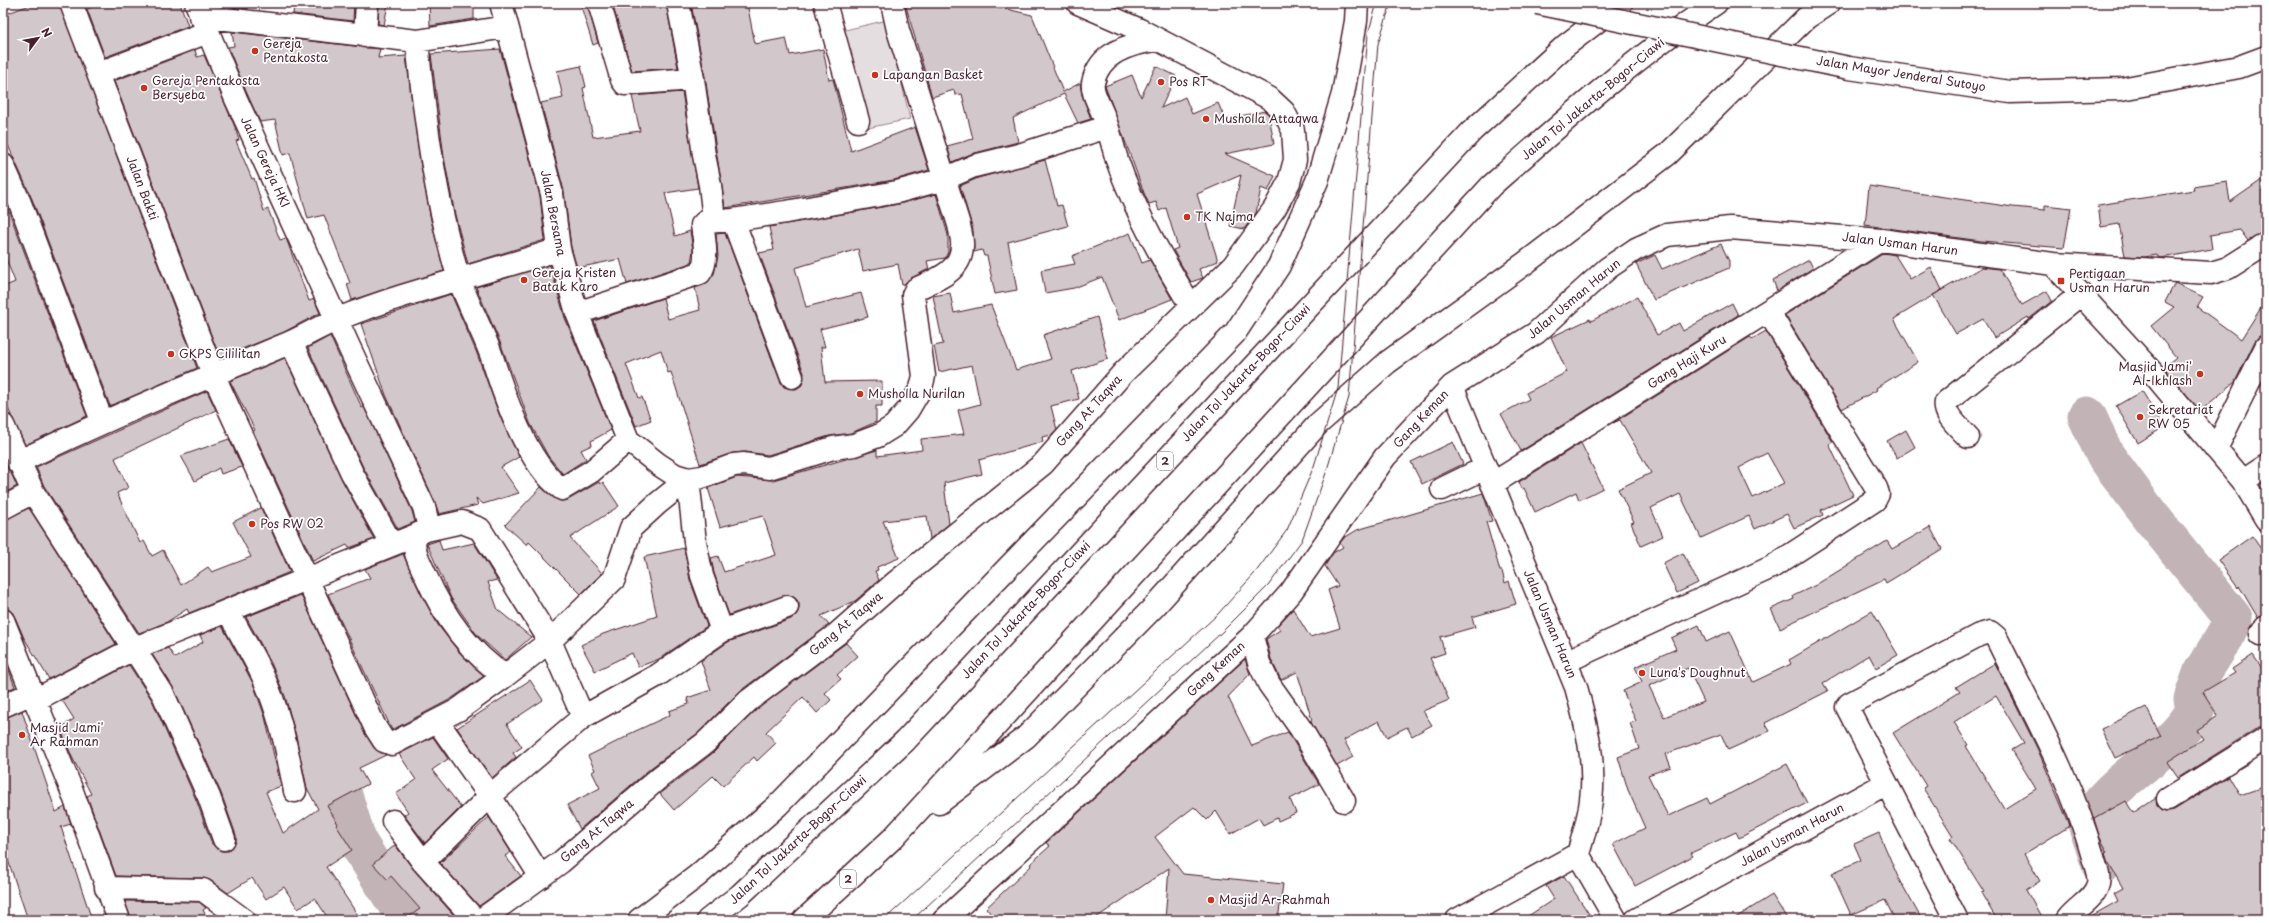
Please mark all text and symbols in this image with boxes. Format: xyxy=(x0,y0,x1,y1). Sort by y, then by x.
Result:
north arrow xyxy=(18,18,58,58)
text: N xyxy=(37,24,57,41)
street label: Jalan Tol Jakarta–Bogor–Ciawi xyxy=(1517,33,1668,164)
place label: Gereja Pentakosta xyxy=(263,34,329,66)
marker: Gereja Pentakosta xyxy=(250,46,260,56)
street label: Jalan Mayor Jenderal Sutoyo xyxy=(1815,51,1987,95)
place label: Lapangan Basket xyxy=(883,65,983,83)
marker: Lapangan Basket xyxy=(870,70,880,80)
place label: Gereja Pentakosta Bersyeba xyxy=(152,71,260,103)
place label: Pos RT xyxy=(1169,72,1209,90)
marker: Pos RT xyxy=(1156,77,1166,87)
marker: Gereja Pentakosta Bersyeba xyxy=(139,83,149,93)
place label: Musholla Attaqwa xyxy=(1214,109,1319,127)
street label: Jalan Gereja HKI xyxy=(237,113,295,210)
marker: Musholla Attaqwa xyxy=(1201,114,1211,124)
street label: Jalan Bakti xyxy=(122,153,163,222)
street label: Jalan Bersama xyxy=(537,168,571,258)
place label: TK Najma xyxy=(1195,207,1254,225)
marker: TK Najma xyxy=(1182,212,1192,222)
street label: Jalan Usman Harun xyxy=(1841,227,1959,259)
street label: Jalan Usman Harun xyxy=(1523,254,1624,343)
place label: Gereja Kristen Batak Karo xyxy=(532,263,616,295)
place label: Pertigaan Usman Harun xyxy=(2069,264,2150,296)
marker: Gereja Kristen Batak Karo xyxy=(519,275,529,285)
marker: Pertigaan Usman Harun xyxy=(2056,276,2066,286)
street label: Jalan Tol Jakarta–Bogor–Ciawi xyxy=(1177,300,1314,445)
street label: Gang Haji Kuru xyxy=(1644,330,1729,393)
place label: GKPS Cililitan xyxy=(179,344,261,362)
marker: GKPS Cililitan xyxy=(166,349,176,359)
place label: Masjid Jami' Al-Ikhlash xyxy=(2118,357,2192,389)
marker: Masjid Jami' Al-Ikhlash xyxy=(2195,369,2205,379)
street label: Gang At Taqwa xyxy=(1051,370,1126,450)
place label: Musholla Nurilan xyxy=(868,384,965,402)
street label: Gang Keman xyxy=(1388,385,1452,451)
marker: Musholla Nurilan xyxy=(855,389,865,399)
place label: Sekretariat RW 05 xyxy=(2148,400,2213,432)
marker: Sekretariat RW 05 xyxy=(2135,412,2145,422)
road number: 2 xyxy=(1157,452,1173,470)
place label: Pos RW 02 xyxy=(260,514,324,532)
marker: Pos RW 02 xyxy=(247,519,257,529)
street label: Jalan Tol Jakarta–Bogor–Ciawi xyxy=(957,537,1094,682)
street label: Jalan Usman Harun xyxy=(1520,566,1582,681)
street label: Gang At Taqwa xyxy=(805,587,886,659)
street label: Gang Keman xyxy=(1182,636,1248,700)
place label: Luna's Doughnut xyxy=(1650,663,1745,681)
marker: Luna's Doughnut xyxy=(1637,668,1647,678)
place label: Masjid Jami' Ar Rahman xyxy=(30,718,104,750)
marker: Masjid Jami' Ar Rahman xyxy=(17,730,27,740)
street label: Jalan Tol Jakarta–Bogor–Ciawi xyxy=(725,771,870,908)
street label: Gang At Taqwa xyxy=(556,794,637,866)
street label: Jalan Usman Harun xyxy=(1736,798,1847,870)
road number: 2 xyxy=(840,870,856,888)
place label: Masjid Ar-Rahmah xyxy=(1219,890,1330,908)
marker: Masjid Ar-Rahmah xyxy=(1206,895,1216,905)

